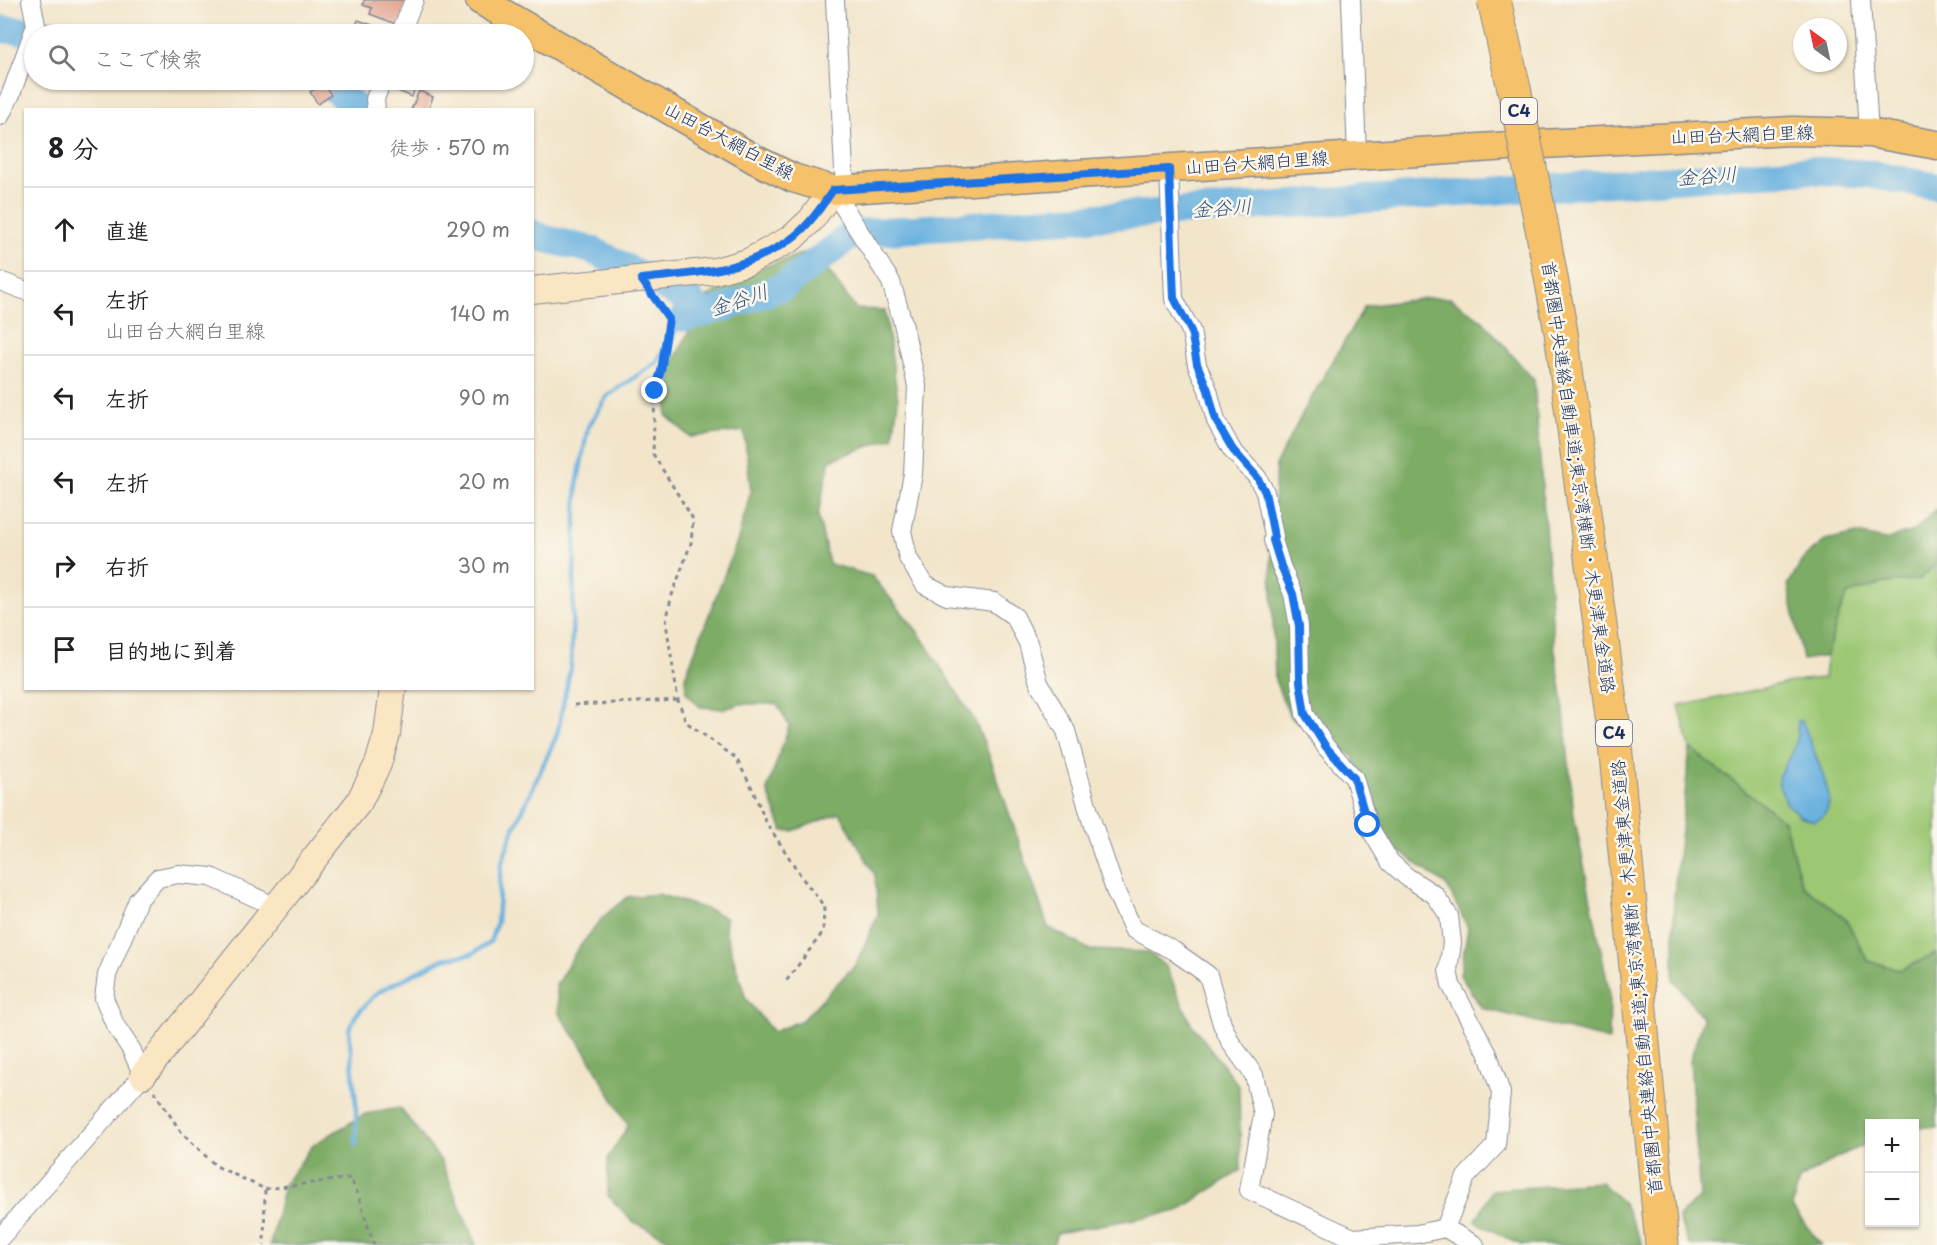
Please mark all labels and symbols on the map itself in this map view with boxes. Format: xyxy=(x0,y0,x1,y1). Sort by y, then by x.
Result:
north arrow xyxy=(1793,18,1847,72)
street label: 山田台大網白里線 xyxy=(660,94,800,185)
road number: C4 xyxy=(1501,98,1537,124)
street label: 山田台大網白里線 xyxy=(1670,117,1814,150)
street label: 山田台大網白里線 xyxy=(1184,143,1330,180)
water label: 金谷川 xyxy=(1676,158,1738,192)
water label: 金谷川 xyxy=(1191,190,1253,224)
street label: 首都圏中央連絡自動車道;東京湾横断・木更津東金道路 xyxy=(1536,258,1623,695)
water label: 金谷川 xyxy=(706,276,772,323)
route end xyxy=(641,377,667,403)
road number: C4 xyxy=(1596,720,1632,746)
street label: 首都圏中央連絡自動車道;東京湾横断・木更津東金道路 xyxy=(1603,758,1668,1196)
route start xyxy=(1354,811,1380,837)

